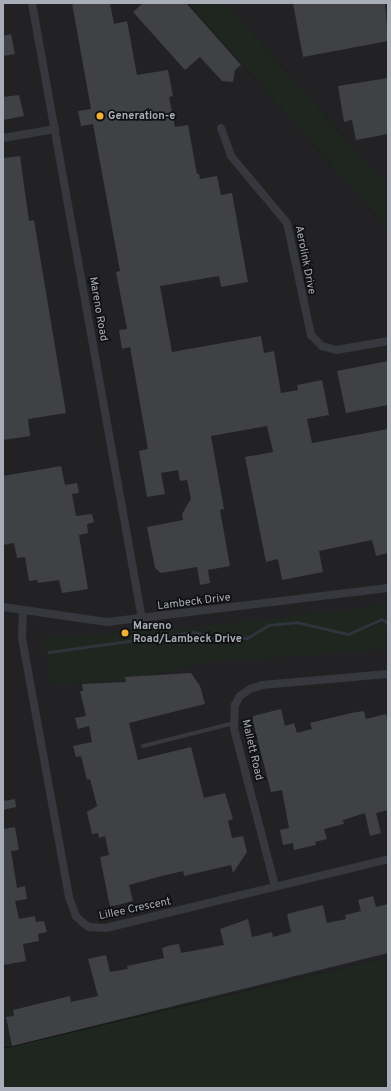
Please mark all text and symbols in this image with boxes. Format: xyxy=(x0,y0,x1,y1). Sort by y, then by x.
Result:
place label: Generation-e xyxy=(108,109,175,123)
marker: Generation-e xyxy=(95,111,105,121)
street label: Aerolink Drive xyxy=(292,224,318,296)
street label: Mareno Road xyxy=(86,276,110,342)
street label: Lambeck Drive xyxy=(157,591,231,613)
place label: Mareno Road/Lambeck Drive xyxy=(133,620,242,646)
marker: Mareno Road/Lambeck Drive xyxy=(120,628,130,638)
street label: Mallett Road xyxy=(239,718,265,782)
street label: Lillee Crescent xyxy=(98,895,172,923)

